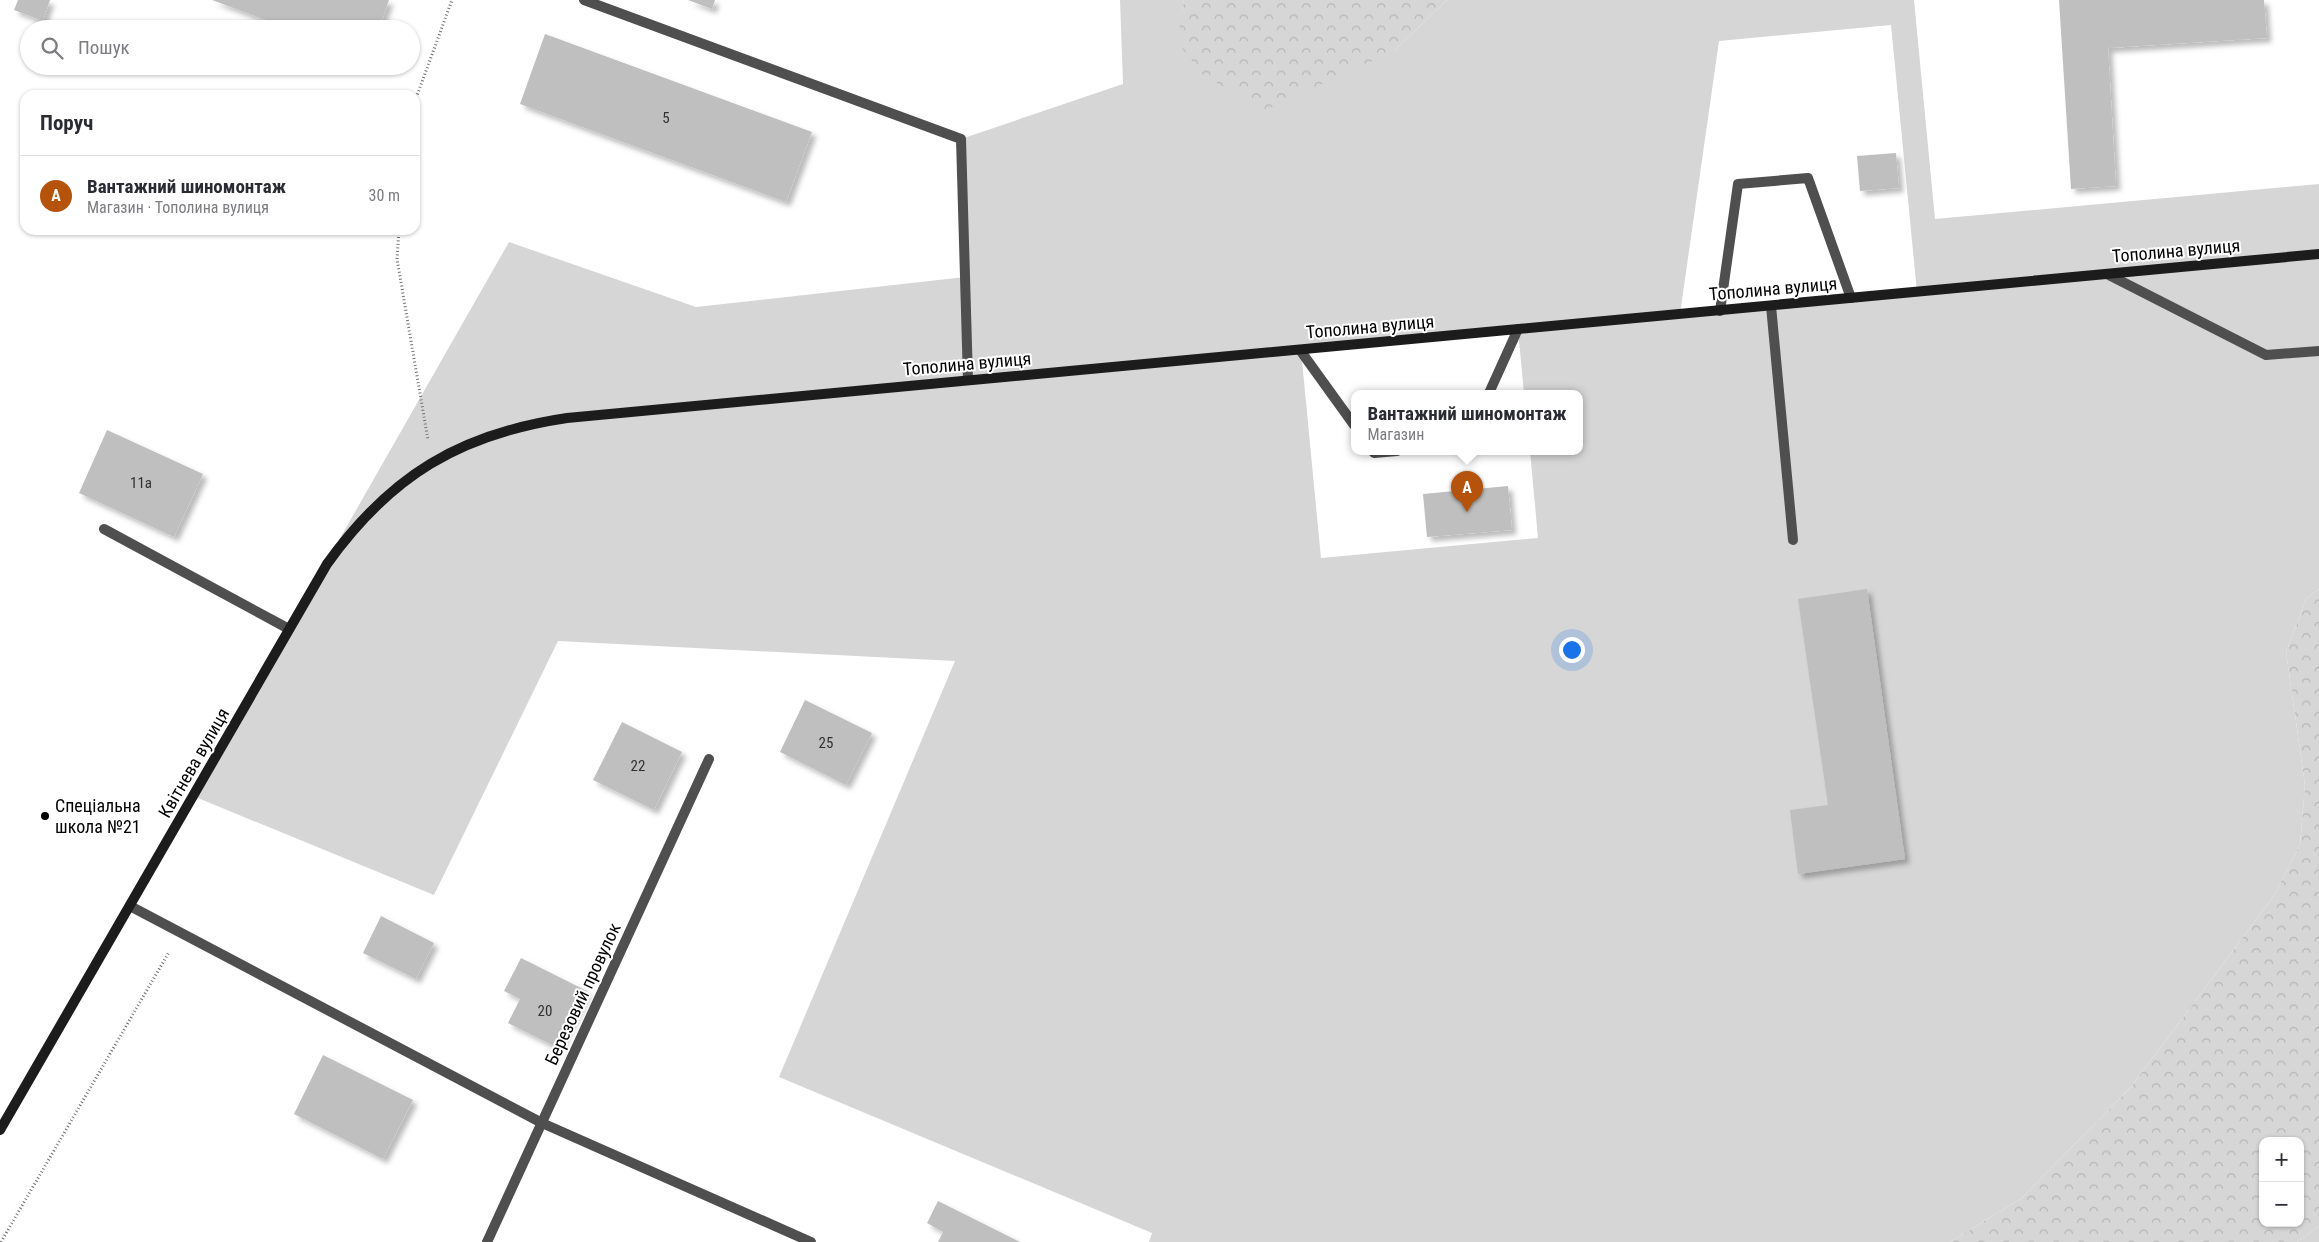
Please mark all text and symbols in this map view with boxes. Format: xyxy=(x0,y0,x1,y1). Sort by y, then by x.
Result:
search box xyxy=(20,20,420,75)
icon: search xyxy=(38,34,66,62)
text: Пошук xyxy=(78,36,130,59)
house number: 5 xyxy=(662,109,670,127)
text: Поруч xyxy=(40,111,93,135)
text: Вантажний шиномонтаж xyxy=(87,175,286,198)
text: A xyxy=(51,186,61,205)
text: 30 m xyxy=(368,186,400,205)
text: Магазин · Тополина вулиця xyxy=(87,198,269,217)
street label: Тополина вулиця xyxy=(2111,234,2241,267)
street label: Тополина вулиця xyxy=(1708,272,1838,305)
street label: Тополина вулиця xyxy=(1305,310,1435,343)
street label: Тополина вулиця xyxy=(902,347,1032,380)
popup xyxy=(1351,390,1583,455)
text: Вантажний шиномонтаж xyxy=(1367,402,1567,425)
text: Магазин xyxy=(1367,425,1424,444)
pin: A xyxy=(1451,471,1483,512)
house number: 11а xyxy=(130,474,152,492)
your location xyxy=(1559,637,1585,663)
street label: Квітнева вулиця xyxy=(154,704,233,821)
house number: 25 xyxy=(819,734,833,752)
house number: 22 xyxy=(631,757,645,775)
place label: Спеціальна школа №21 xyxy=(55,795,141,837)
marker: Спеціальна школа №21 xyxy=(39,810,51,822)
street label: Березовий провулок xyxy=(540,919,625,1068)
house number: 20 xyxy=(538,1002,552,1020)
map controls xyxy=(2259,1137,2304,1227)
button: + xyxy=(2259,1137,2304,1182)
button: − xyxy=(2259,1182,2304,1227)

